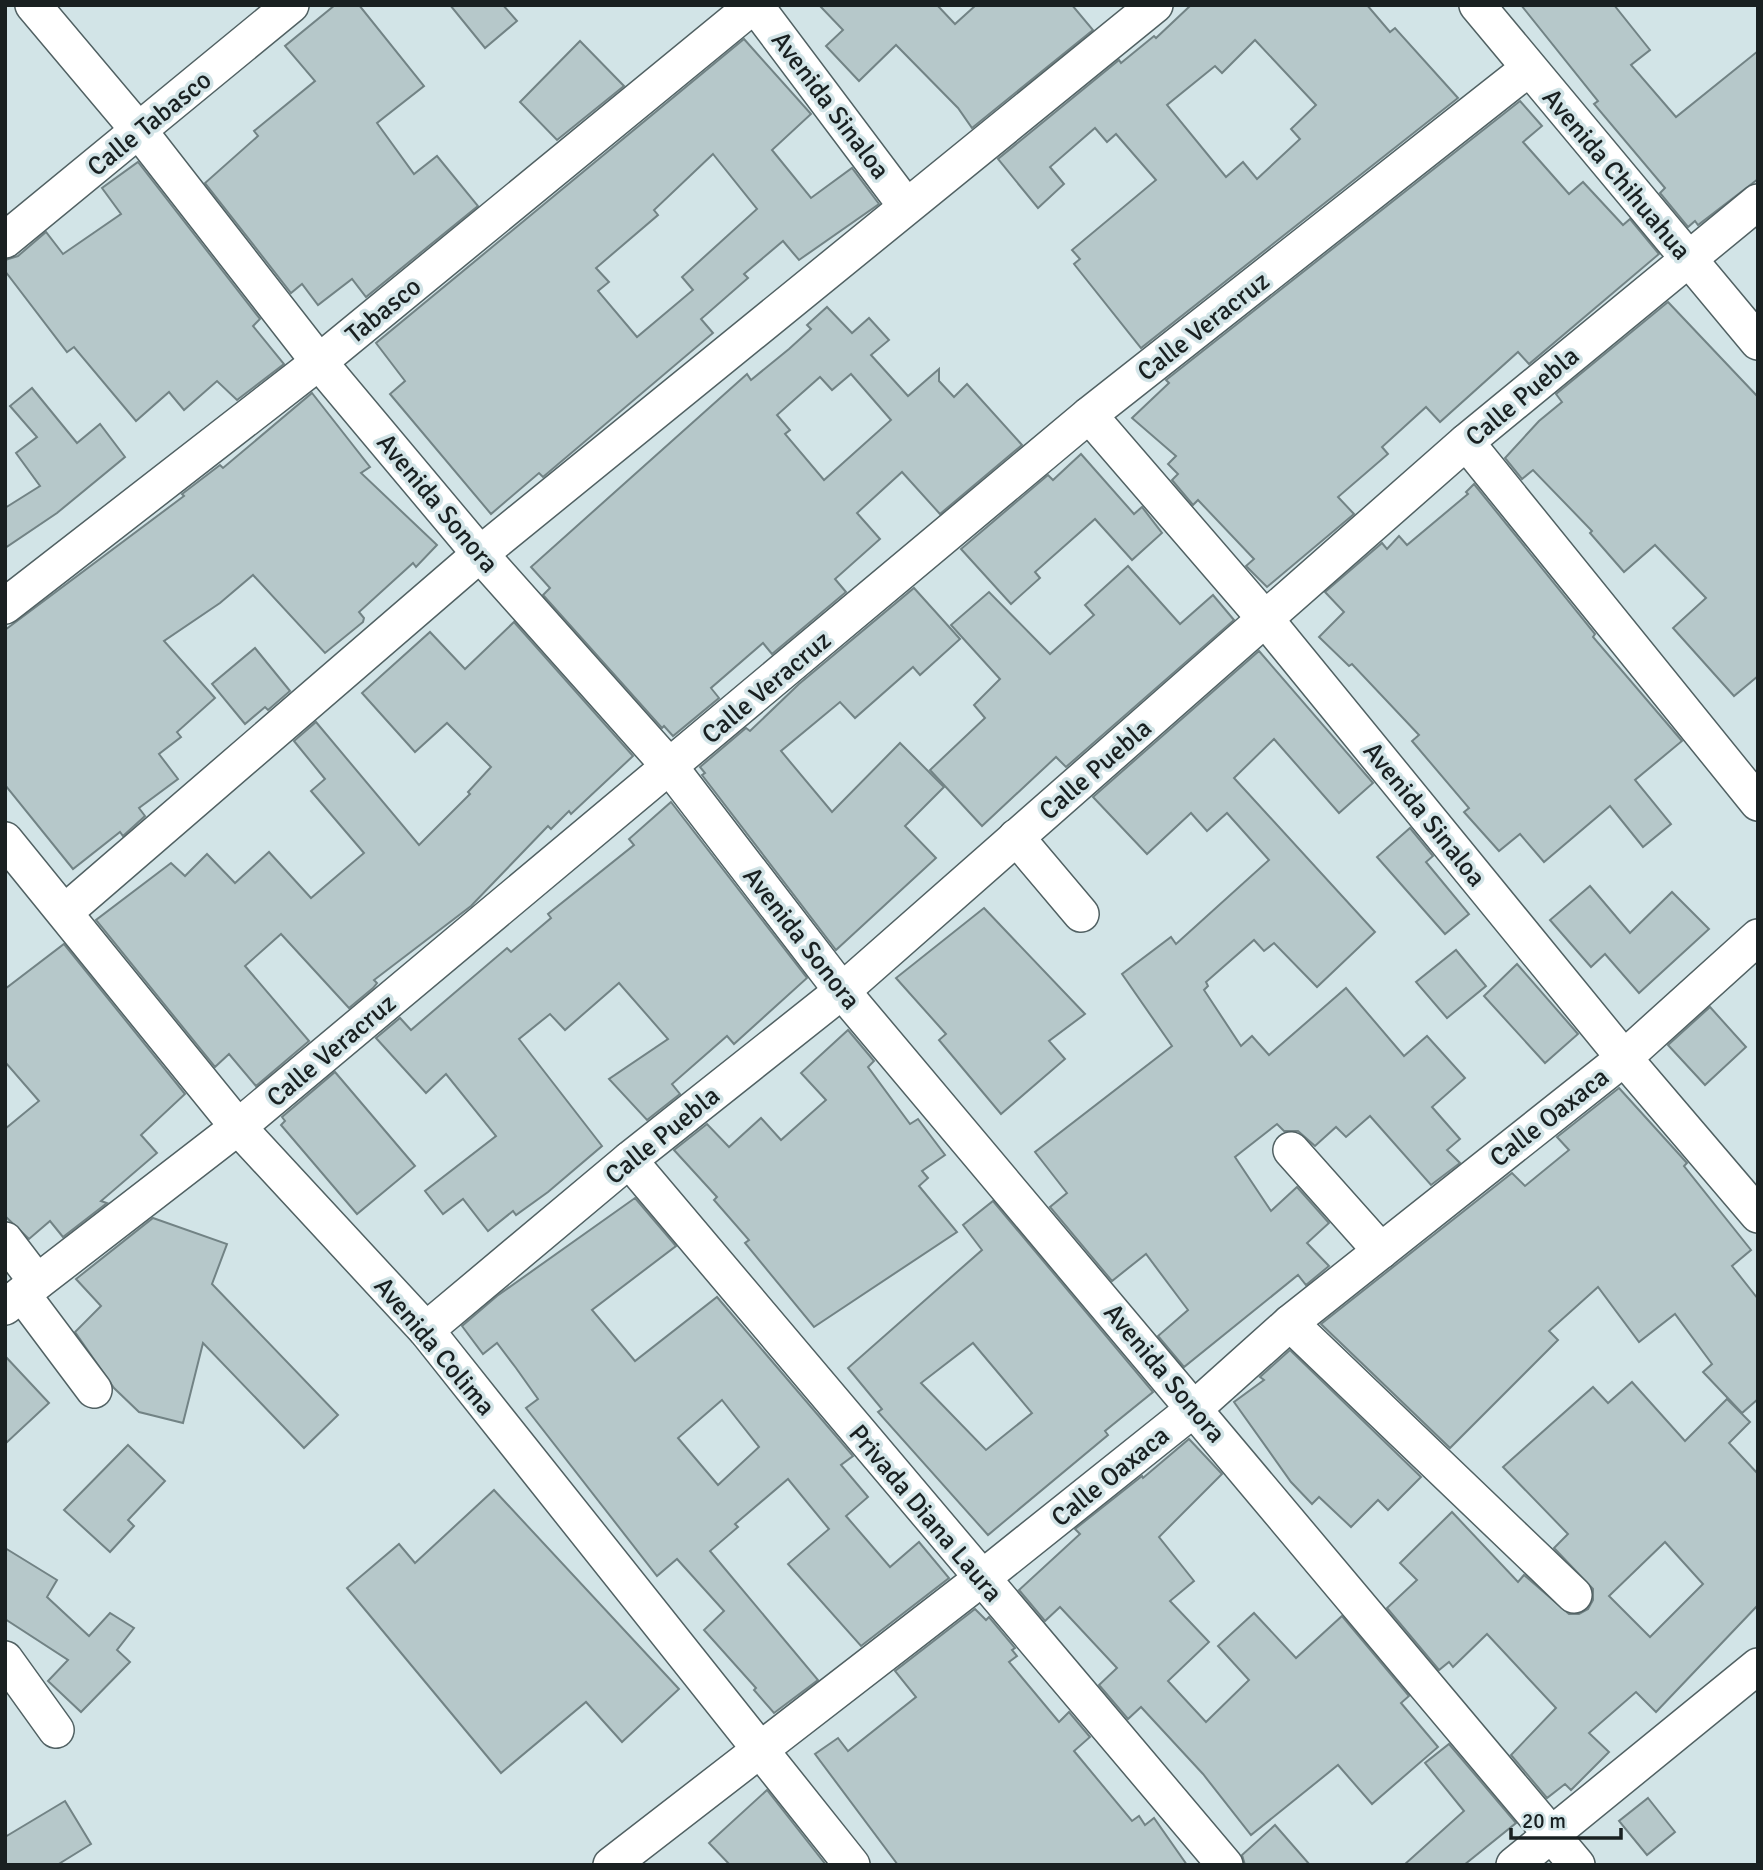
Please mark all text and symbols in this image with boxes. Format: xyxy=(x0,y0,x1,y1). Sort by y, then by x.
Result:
street label: Avenida Sinaloa xyxy=(764,25,896,186)
street label: Calle Tabasco xyxy=(81,64,218,183)
street label: Avenida Chihuahua xyxy=(1535,82,1697,267)
street label: Calle Veracruz xyxy=(1131,265,1276,388)
street label: Tabasco xyxy=(339,271,428,351)
street label: Calle Puebla xyxy=(1459,340,1586,453)
street label: Avenida Sonora xyxy=(370,427,505,580)
street label: Calle Veracruz xyxy=(695,624,838,751)
street label: Calle Puebla xyxy=(1033,712,1158,827)
street label: Avenida Sinaloa xyxy=(1356,736,1492,893)
street label: Avenida Sonora xyxy=(736,861,867,1016)
street label: Calle Veracruz xyxy=(260,987,403,1114)
street label: Calle Oaxaca xyxy=(1484,1061,1616,1174)
street label: Calle Puebla xyxy=(599,1080,726,1192)
street label: Avenida Colima xyxy=(367,1271,502,1423)
street label: Avenida Sonora xyxy=(1097,1297,1232,1450)
street label: Privada Diana Laura xyxy=(842,1418,1009,1609)
street label: Calle Oaxaca xyxy=(1045,1420,1176,1534)
scale bar xyxy=(1511,1797,1621,1841)
text: 20 m xyxy=(1522,1808,1566,1834)

